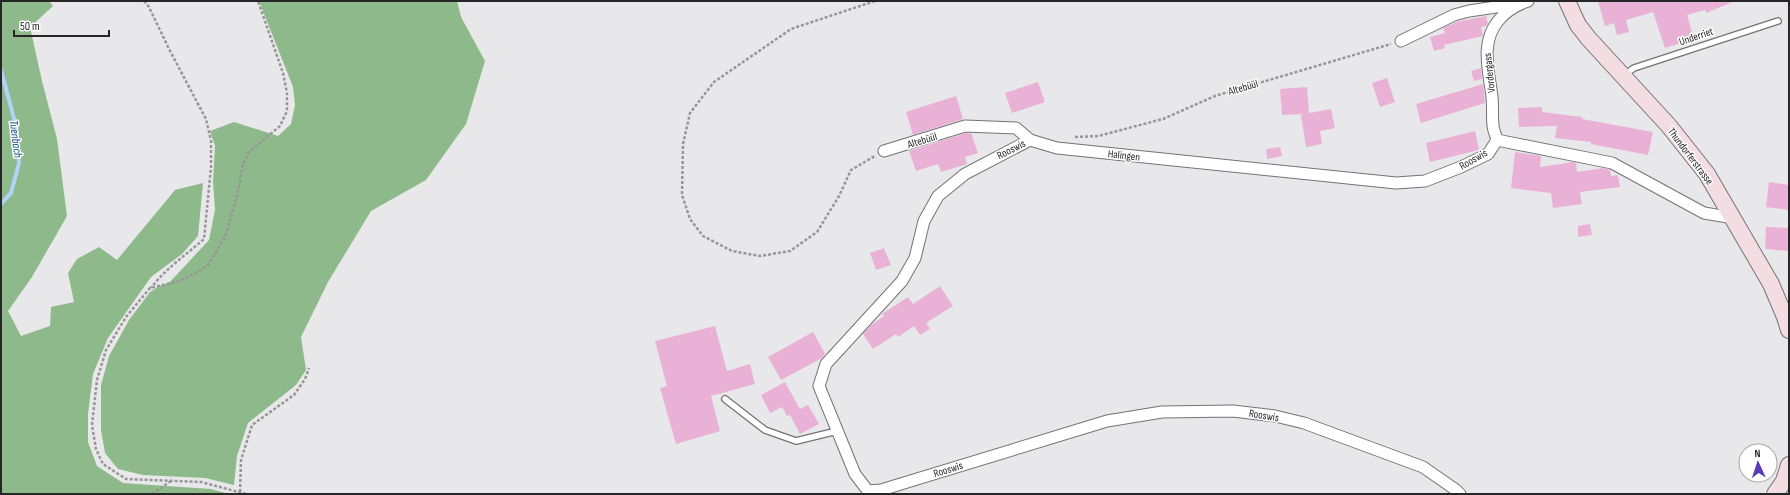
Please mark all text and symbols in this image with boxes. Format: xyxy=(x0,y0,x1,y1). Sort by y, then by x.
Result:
scale bar xyxy=(14,12,109,38)
text: 50 m xyxy=(20,19,40,34)
street label: Underriet xyxy=(1677,24,1716,48)
street label: Vordergass xyxy=(1481,52,1498,94)
street label: Altebüül xyxy=(1226,77,1260,98)
water label: Tuenbach xyxy=(6,119,25,159)
street label: Thundorferstrasse xyxy=(1665,125,1716,187)
street label: Altebüül xyxy=(905,130,939,151)
street label: Rooswis xyxy=(995,137,1028,162)
street label: Rooswis xyxy=(1457,146,1490,173)
street label: Halingen xyxy=(1107,147,1141,164)
street label: Rooswis xyxy=(1248,407,1280,424)
north arrow xyxy=(1738,443,1778,483)
text: N xyxy=(1754,447,1761,460)
street label: Rooswis xyxy=(932,459,965,480)

